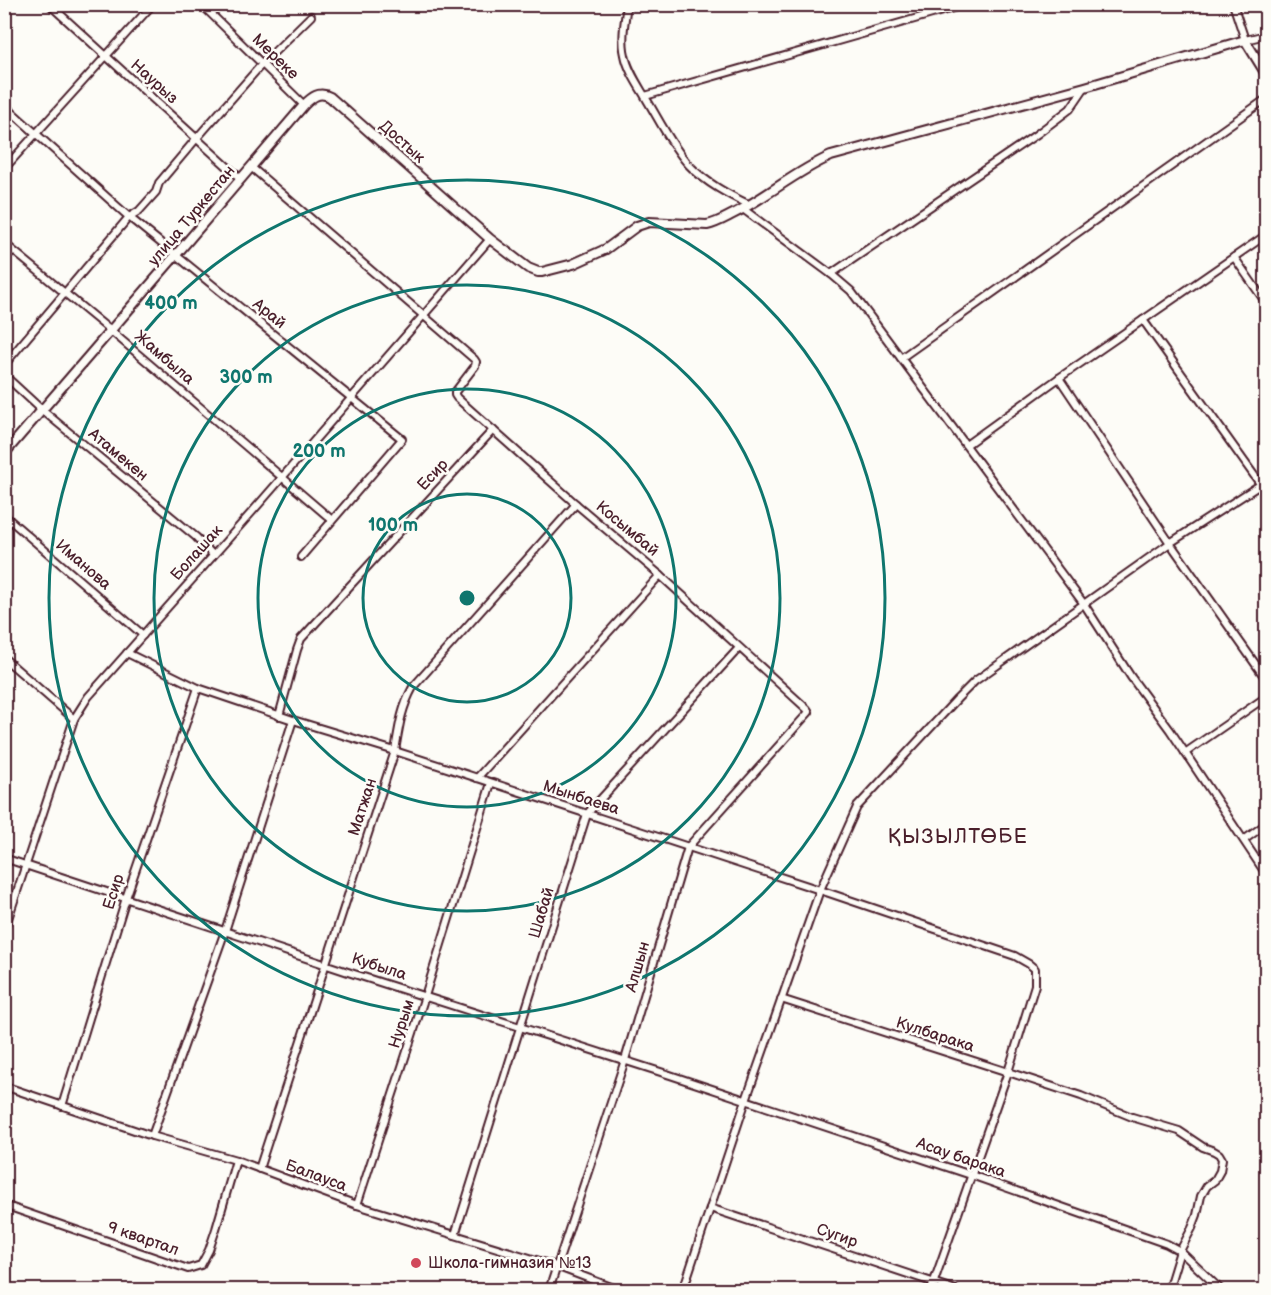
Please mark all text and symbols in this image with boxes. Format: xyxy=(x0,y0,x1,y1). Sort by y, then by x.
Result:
street label: Мереке xyxy=(248,30,302,84)
street label: Наурыз xyxy=(126,56,182,108)
street label: Достык xyxy=(375,117,429,168)
street label: улица Туркестан xyxy=(144,162,240,270)
text: 400 m xyxy=(144,293,198,314)
street label: Арай xyxy=(248,294,289,333)
street label: Жамбыла xyxy=(130,327,198,389)
text: 300 m xyxy=(219,367,273,388)
street label: Атамекен xyxy=(83,424,152,485)
text: 200 m xyxy=(292,441,346,462)
street label: Есир xyxy=(414,455,452,495)
street label: Косымбай xyxy=(592,497,662,561)
text: 100 m xyxy=(368,515,418,536)
street label: Болашак xyxy=(167,521,227,585)
street label: Иманова xyxy=(51,536,115,595)
centre of rings xyxy=(457,588,477,608)
street label: Матжан xyxy=(345,776,381,838)
street label: Мынбаева xyxy=(541,777,622,819)
district label: ҚЫЗЫЛТӨБЕ xyxy=(888,825,1028,849)
street label: Есир xyxy=(99,872,129,912)
street label: Шабай xyxy=(525,885,559,941)
street label: Алшын xyxy=(621,940,654,995)
street label: Кубыла xyxy=(349,949,409,985)
street label: Нурым xyxy=(385,997,419,1051)
street label: Кулбарака xyxy=(893,1013,977,1057)
street label: Асау барака xyxy=(913,1134,1009,1182)
street label: Балауса xyxy=(283,1156,350,1196)
street label: 9 квартал xyxy=(105,1218,181,1260)
street label: Сугир xyxy=(814,1220,860,1252)
place label: Школа-гимназия №13 xyxy=(428,1254,592,1273)
marker: Школа-гимназия №13 xyxy=(409,1256,423,1270)

